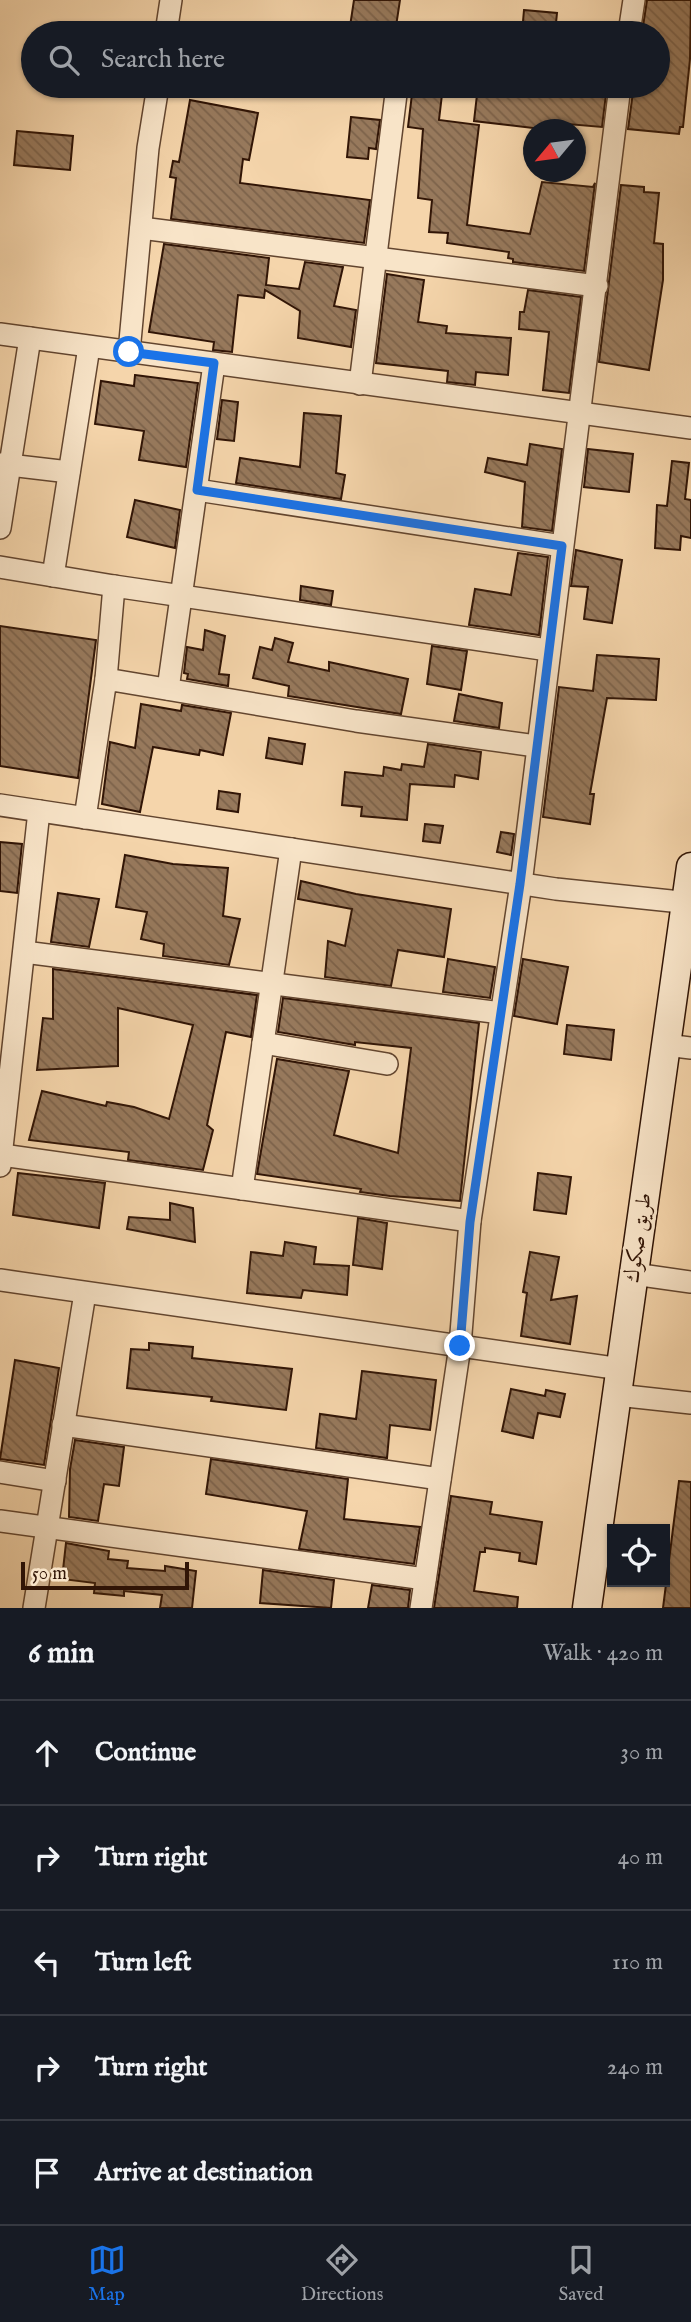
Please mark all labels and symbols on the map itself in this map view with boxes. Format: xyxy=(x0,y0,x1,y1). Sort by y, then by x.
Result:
north arrow xyxy=(523,119,586,182)
route start xyxy=(113,336,144,367)
street label: طريق صكوك xyxy=(619,1191,659,1285)
route end xyxy=(444,1330,475,1361)
scale bar xyxy=(21,1559,189,1591)

